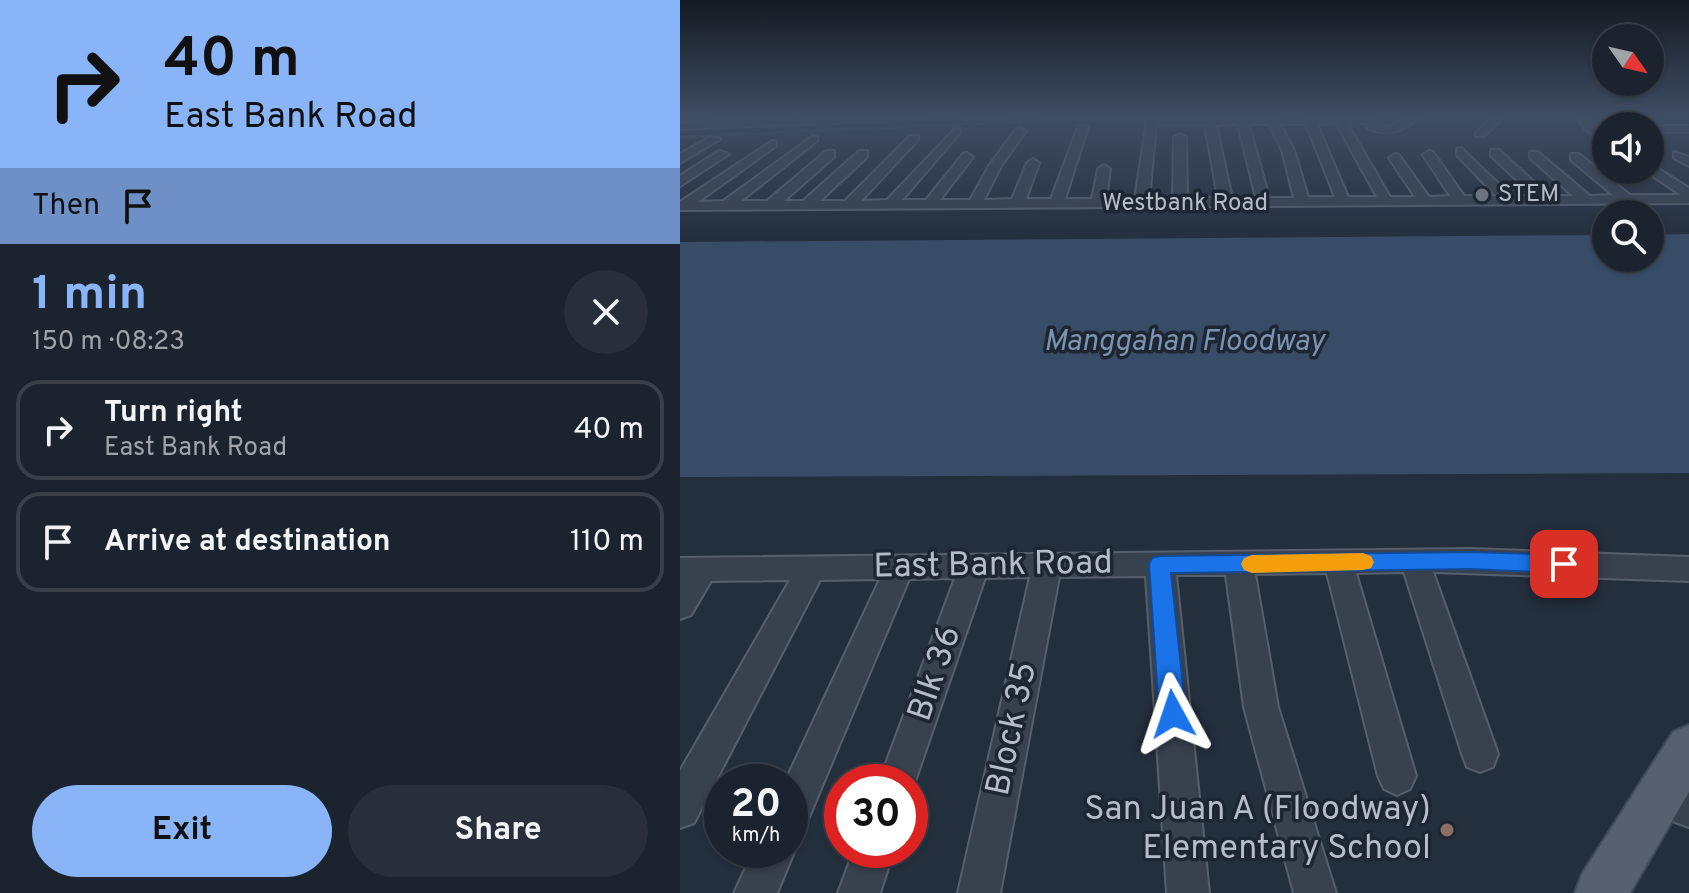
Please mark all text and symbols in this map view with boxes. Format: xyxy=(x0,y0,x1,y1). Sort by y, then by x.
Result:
north arrow xyxy=(1592,24,1664,96)
map controls xyxy=(1592,24,1664,272)
text: 40 m xyxy=(164,26,300,96)
icon: right xyxy=(32,32,136,136)
text: East Bank Road xyxy=(164,95,417,141)
button: sound xyxy=(1592,112,1664,184)
place label: STEM xyxy=(1498,180,1559,210)
icon: arrive xyxy=(116,184,160,228)
marker: STEM xyxy=(1473,186,1491,204)
text: Then xyxy=(32,188,100,225)
street label: Westbank Road xyxy=(1102,189,1268,219)
button: search xyxy=(1592,200,1664,272)
text: 1 min xyxy=(32,266,147,326)
button: close xyxy=(564,270,648,354)
water label: Manggahan Floodway xyxy=(1044,324,1327,361)
text: 150 m · 08:23 xyxy=(32,326,185,359)
text: Turn right xyxy=(104,395,242,432)
icon: right xyxy=(36,408,80,452)
text: 40 m xyxy=(574,412,644,449)
text: East Bank Road xyxy=(104,432,287,465)
icon: arrive xyxy=(36,520,80,564)
text: Arrive at destination xyxy=(104,524,390,561)
text: 110 m xyxy=(570,524,644,561)
pin xyxy=(1530,530,1598,598)
street label: East Bank Road xyxy=(873,542,1113,590)
icon: arrive xyxy=(1542,542,1586,586)
street label: Blk 36 xyxy=(900,621,972,727)
street label: Block 35 xyxy=(978,658,1048,800)
position arrow xyxy=(1131,672,1215,756)
speed limit sign: 30 xyxy=(824,764,928,868)
text: 20 xyxy=(731,781,781,831)
button: Exit xyxy=(32,785,332,877)
button: Share xyxy=(348,785,648,877)
place label: San Juan A (Floodway) Elementary School xyxy=(1084,789,1431,871)
marker: San Juan A (Floodway) Elementary School xyxy=(1438,821,1456,839)
text: km/h xyxy=(732,823,780,849)

